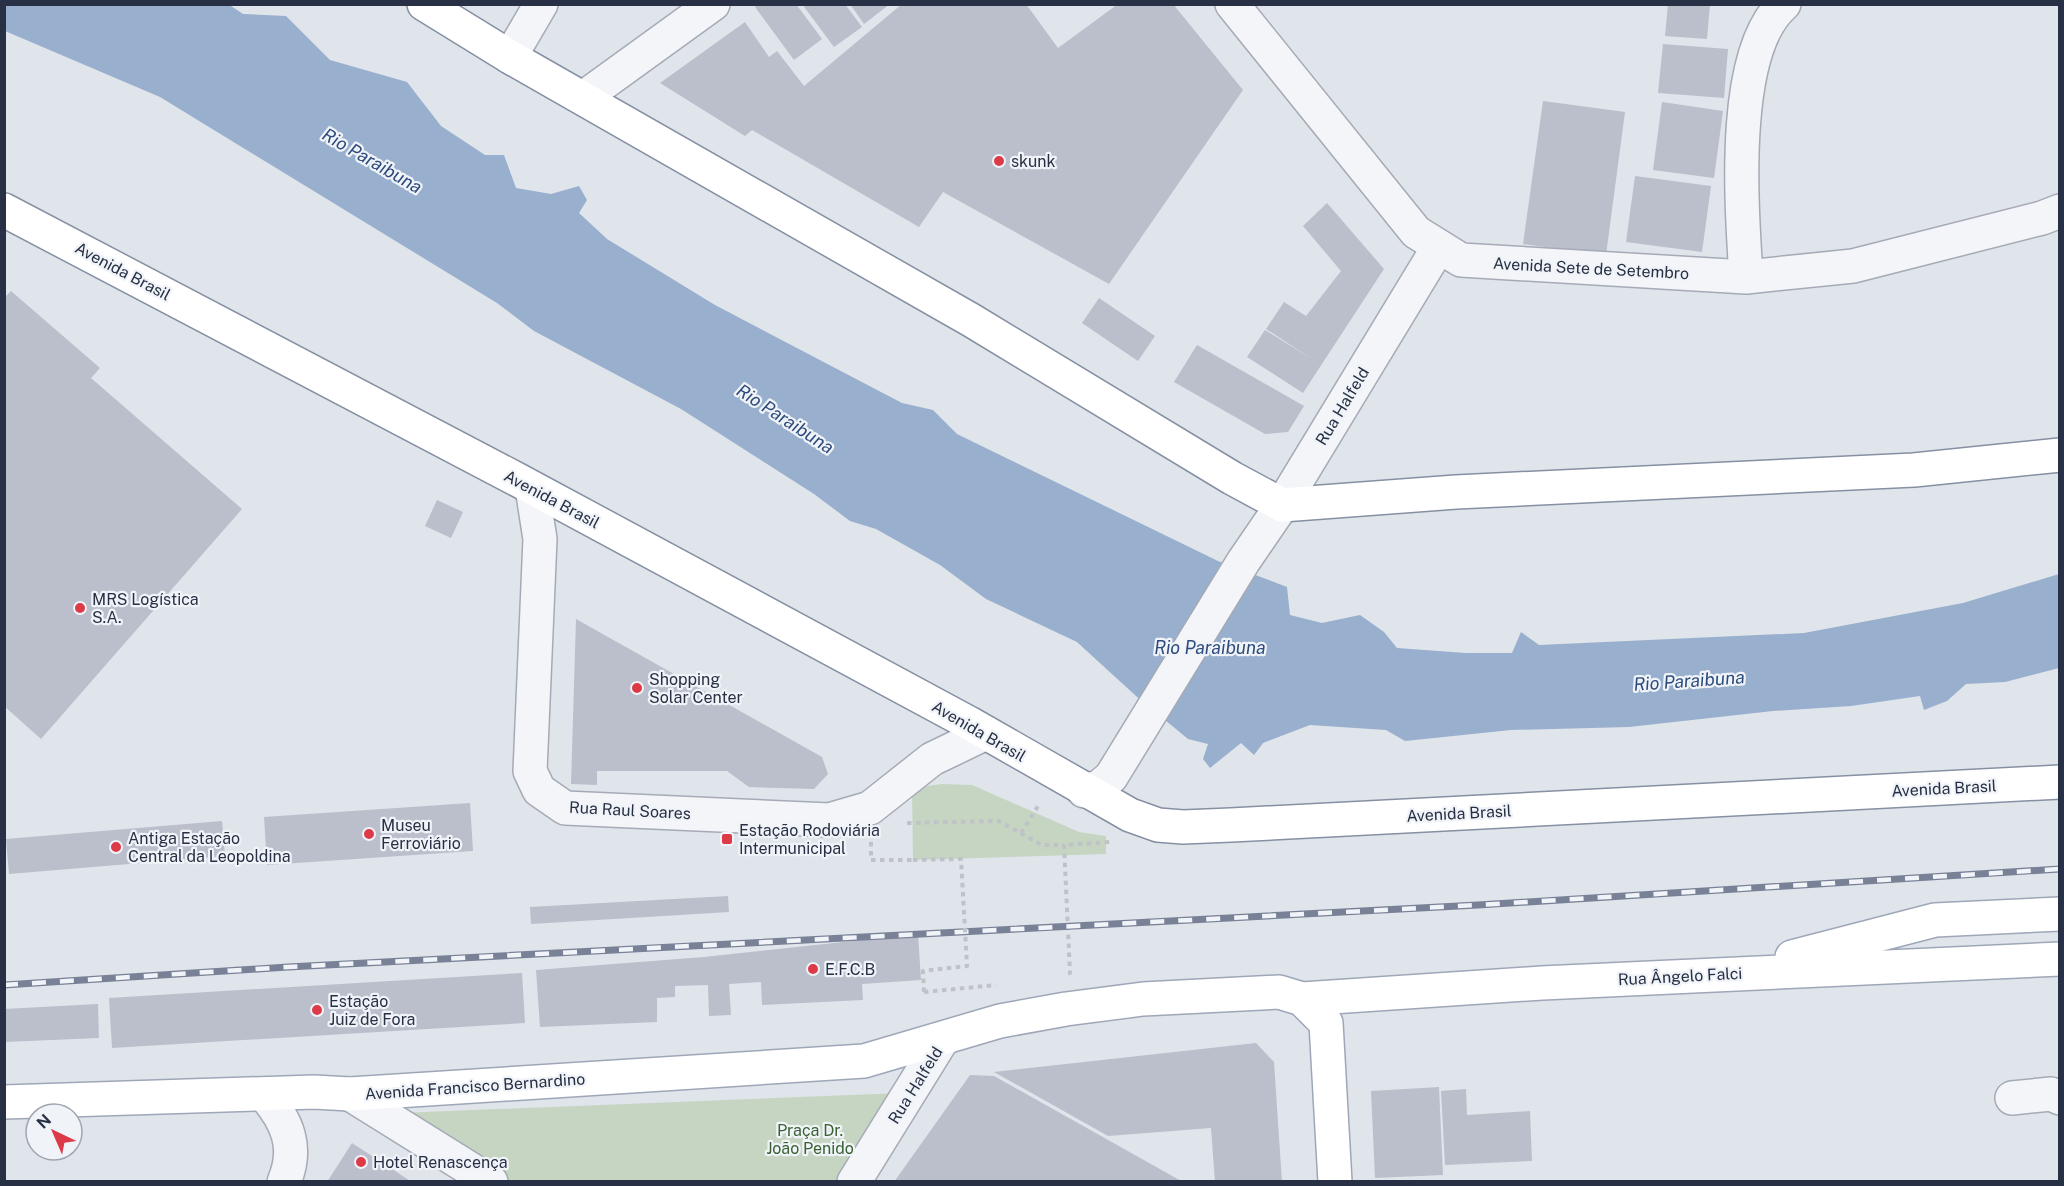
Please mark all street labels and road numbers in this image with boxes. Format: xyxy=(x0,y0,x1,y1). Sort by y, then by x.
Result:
street label: Avenida Brasil xyxy=(72,238,174,305)
street label: Avenida Sete de Setembro xyxy=(1492,254,1690,283)
street label: Rua Halfeld xyxy=(1312,364,1373,449)
street label: Avenida Brasil xyxy=(501,466,603,533)
street label: Avenida Brasil xyxy=(928,697,1029,766)
street label: Avenida Brasil xyxy=(1891,776,1997,801)
street label: Rua Raul Soares xyxy=(569,798,691,823)
street label: Avenida Brasil xyxy=(1406,801,1512,826)
street label: Rua Ângelo Falci xyxy=(1617,963,1743,989)
street label: Rua Halfeld xyxy=(884,1043,947,1127)
street label: Avenida Francisco Bernardino xyxy=(364,1069,586,1104)

